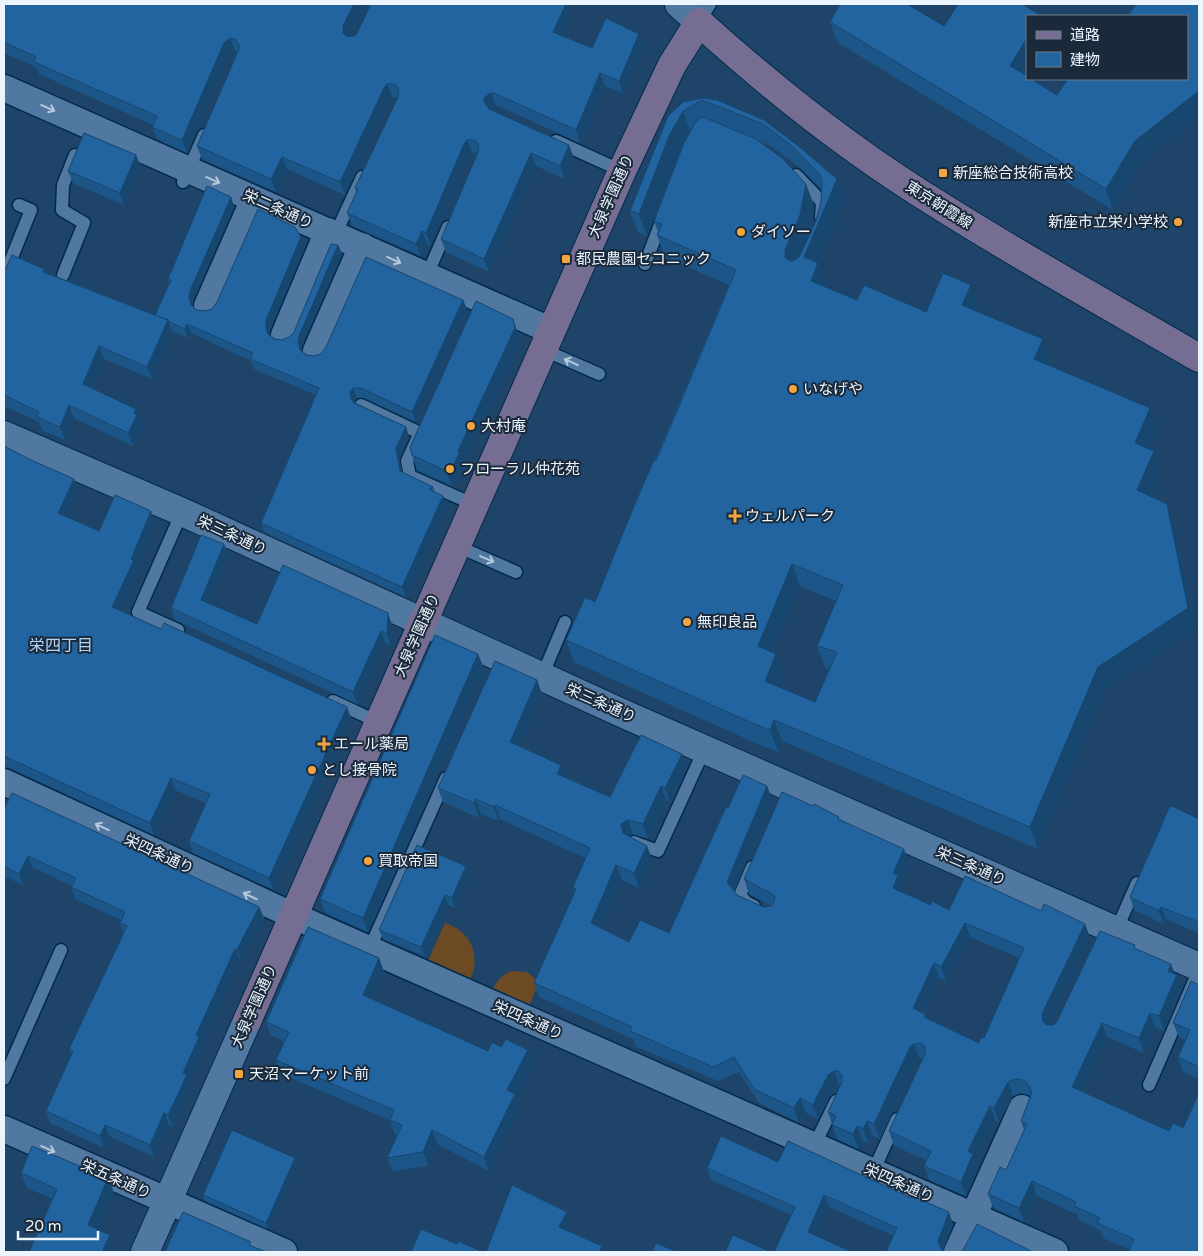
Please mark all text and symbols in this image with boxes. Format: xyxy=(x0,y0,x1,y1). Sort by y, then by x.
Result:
legend xyxy=(1026,15,1188,80)
text: 道路 xyxy=(1070,26,1100,44)
text: 建物 xyxy=(1070,51,1100,69)
one-way arrow xyxy=(40,104,55,113)
street label: 大泉学園通り xyxy=(584,151,638,241)
place label: 新座総合技術高校 xyxy=(953,164,1073,182)
marker: 新座総合技術高校 xyxy=(937,167,949,179)
one-way arrow xyxy=(205,176,220,186)
street label: 東京朝霞線 xyxy=(902,177,976,233)
street label: 栄二条通り xyxy=(240,186,316,232)
place label: 新座市立栄小学校 xyxy=(1048,213,1168,231)
marker: 新座市立栄小学校 xyxy=(1172,216,1184,228)
place label: ダイソー xyxy=(751,223,811,241)
marker: ダイソー xyxy=(735,226,747,238)
place label: 都民農園セコニック xyxy=(576,250,711,268)
marker: 都民農園セコニック xyxy=(560,253,572,265)
one-way arrow xyxy=(386,256,401,266)
one-way arrow xyxy=(564,356,579,366)
place label: いなげや xyxy=(803,380,863,398)
marker: いなげや xyxy=(787,383,799,395)
place label: 大村庵 xyxy=(481,417,526,435)
marker: 大村庵 xyxy=(465,420,477,432)
place label: フローラル仲花苑 xyxy=(460,460,580,478)
marker: フローラル仲花苑 xyxy=(444,463,456,475)
place label: ウェルパーク xyxy=(745,507,835,525)
marker: ウェルパーク xyxy=(729,510,741,522)
street label: 栄三条通り xyxy=(194,511,270,559)
one-way arrow xyxy=(478,555,494,564)
street label: 大泉学園通り xyxy=(390,590,444,680)
place label: 無印良品 xyxy=(697,613,757,631)
marker: 無印良品 xyxy=(681,616,693,628)
district label: 栄四丁目 xyxy=(29,636,93,656)
street label: 栄三条通り xyxy=(563,680,639,726)
place label: エール薬局 xyxy=(334,735,409,753)
marker: エール薬局 xyxy=(318,738,330,750)
place label: とし接骨院 xyxy=(322,761,397,779)
marker: とし接骨院 xyxy=(306,764,318,776)
one-way arrow xyxy=(95,822,110,832)
street label: 栄四条通り xyxy=(121,830,197,878)
street label: 栄三条通り xyxy=(933,843,1009,889)
place label: 買取帝国 xyxy=(378,852,438,870)
marker: 買取帝国 xyxy=(362,855,374,867)
one-way arrow xyxy=(243,890,258,900)
street label: 大泉学園通り xyxy=(227,961,281,1051)
street label: 栄四条通り xyxy=(490,997,566,1043)
place label: 天沼マーケット前 xyxy=(249,1065,369,1083)
marker: 天沼マーケット前 xyxy=(233,1068,245,1080)
one-way arrow xyxy=(40,1144,55,1154)
street label: 栄五条通り xyxy=(78,1156,154,1202)
street label: 栄四条通り xyxy=(861,1160,937,1206)
scale bar xyxy=(18,1208,98,1240)
text: 20 m xyxy=(25,1217,62,1235)

